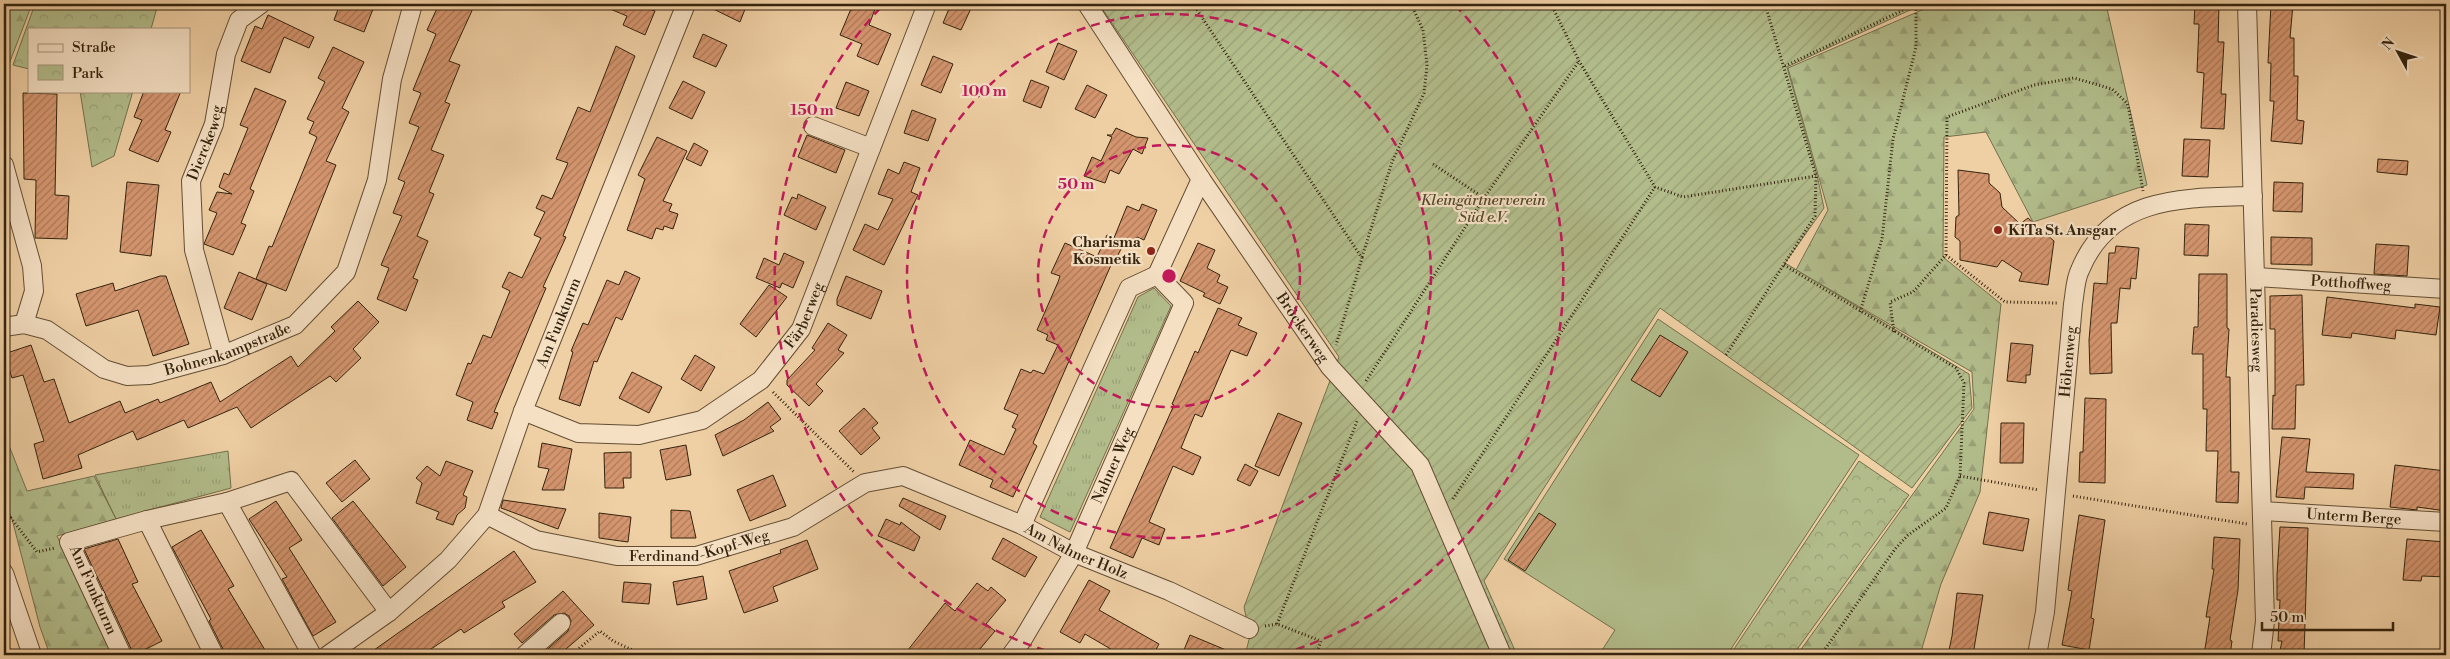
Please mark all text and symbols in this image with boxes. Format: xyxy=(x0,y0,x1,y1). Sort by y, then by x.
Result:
legend xyxy=(28,28,190,92)
north arrow xyxy=(2372,28,2422,78)
text: N xyxy=(2378,34,2399,54)
text: Straße xyxy=(72,38,116,57)
text: Park xyxy=(72,64,104,83)
text: 100 m xyxy=(962,82,1007,101)
text: 150 m xyxy=(790,101,834,120)
street label: Dierckeweg xyxy=(183,103,227,183)
text: 50 m xyxy=(1058,175,1094,194)
park label: Kleingärtnerverein Süd e.V. xyxy=(1420,191,1546,227)
place label: KiTa St. Ansgar xyxy=(2008,221,2117,240)
marker: KiTa St. Ansgar xyxy=(1992,224,2004,236)
place label: Charisma Kosmetik xyxy=(1072,233,1142,269)
marker: Charisma Kosmetik xyxy=(1145,245,1157,257)
centre of rings xyxy=(1160,267,1178,285)
street label: Potthoffweg xyxy=(2310,271,2392,295)
street label: Am Funkturm xyxy=(531,275,585,371)
street label: Färberweg xyxy=(780,279,828,352)
street label: Paradiesweg xyxy=(2246,287,2267,373)
street label: Bröckerweg xyxy=(1272,288,1334,366)
street label: Bohnenkampstraße xyxy=(161,318,294,380)
street label: Höhenweg xyxy=(2055,325,2080,398)
street label: Nahner Weg xyxy=(1088,424,1138,506)
street label: Unterm Berge xyxy=(2306,504,2402,529)
street label: Am Nahner Holz xyxy=(1020,518,1131,583)
street label: Ferdinand-Kopf-Weg xyxy=(629,525,772,566)
street label: Am Funkturm xyxy=(65,542,121,637)
scale bar xyxy=(2262,599,2394,631)
text: 50 m xyxy=(2270,608,2304,627)

